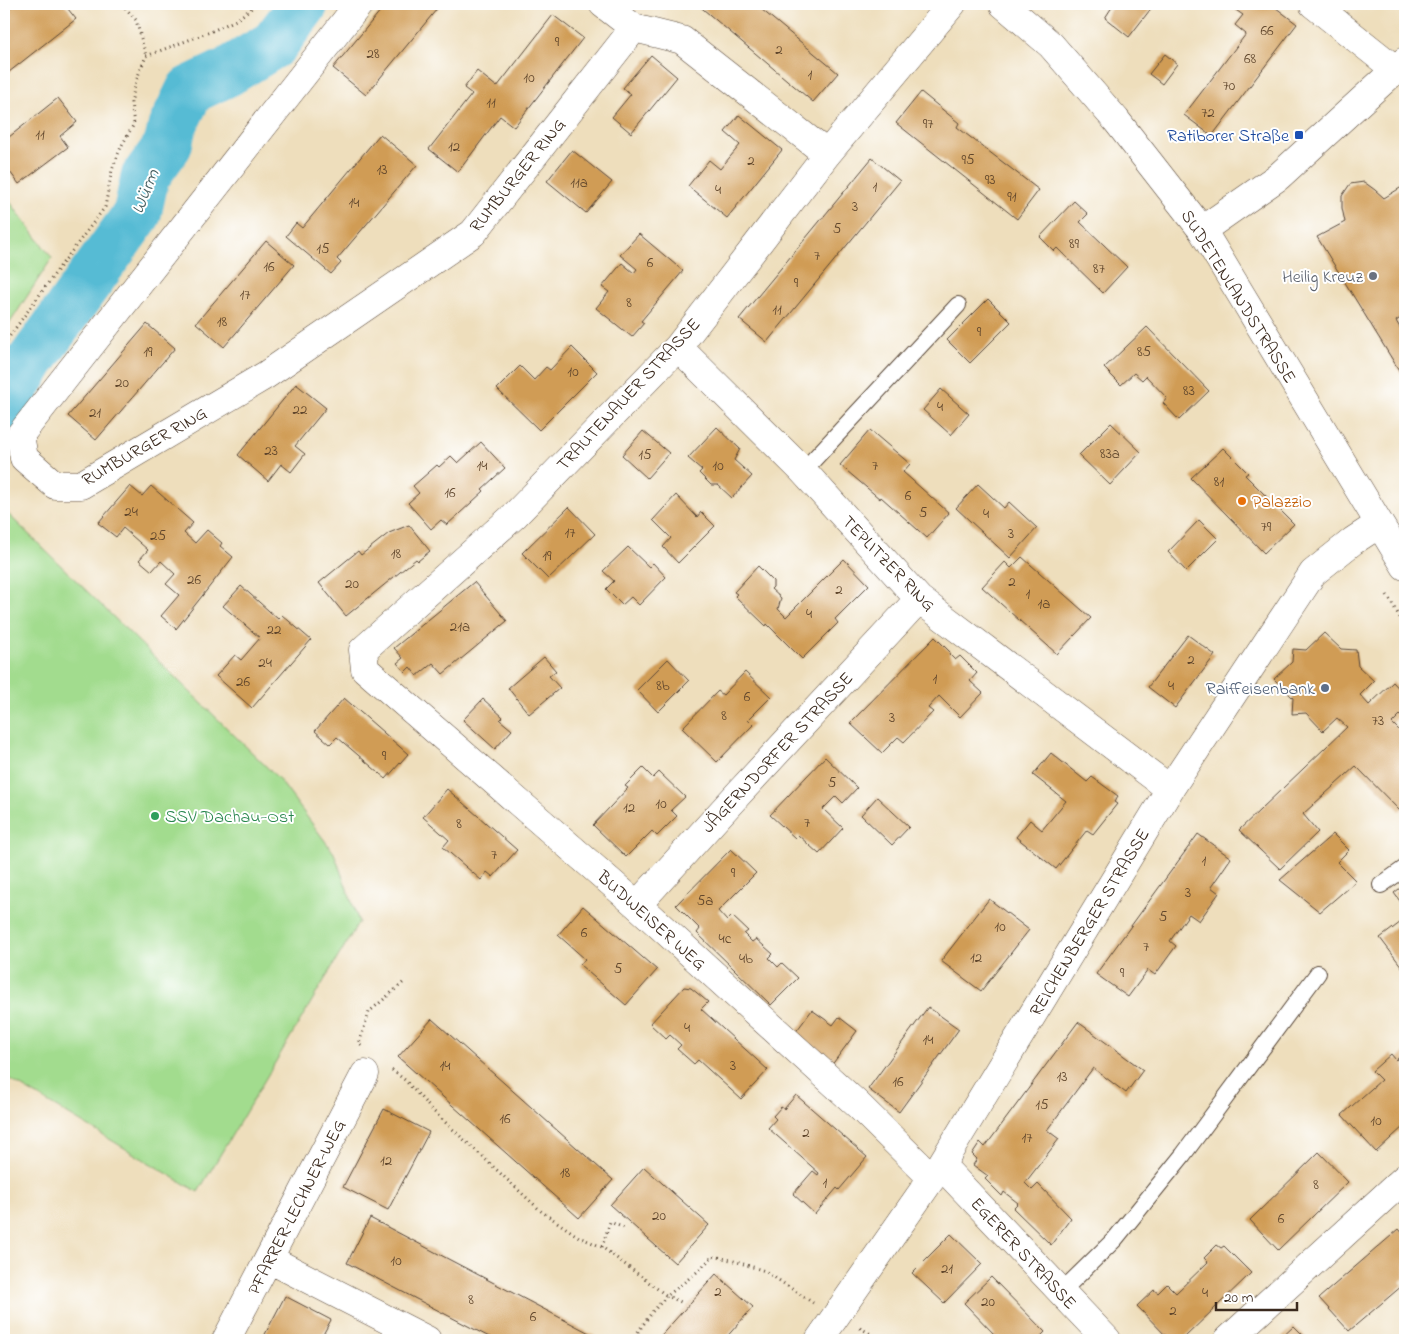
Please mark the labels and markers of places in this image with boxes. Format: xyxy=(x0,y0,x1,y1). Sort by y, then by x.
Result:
place label: Ratiborer Straße xyxy=(1167,124,1290,150)
marker: Ratiborer Straße xyxy=(1293,129,1305,141)
place label: Heilig Kreuz xyxy=(1282,265,1363,292)
marker: Heilig Kreuz xyxy=(1367,270,1379,282)
place label: Palazzio xyxy=(1252,490,1312,516)
marker: Palazzio xyxy=(1236,495,1248,507)
place label: Raiffeisenbank xyxy=(1206,677,1315,703)
marker: Raiffeisenbank xyxy=(1319,682,1331,694)
place label: SSV Dachau-Ost xyxy=(165,805,294,831)
marker: SSV Dachau-Ost xyxy=(149,810,161,822)

